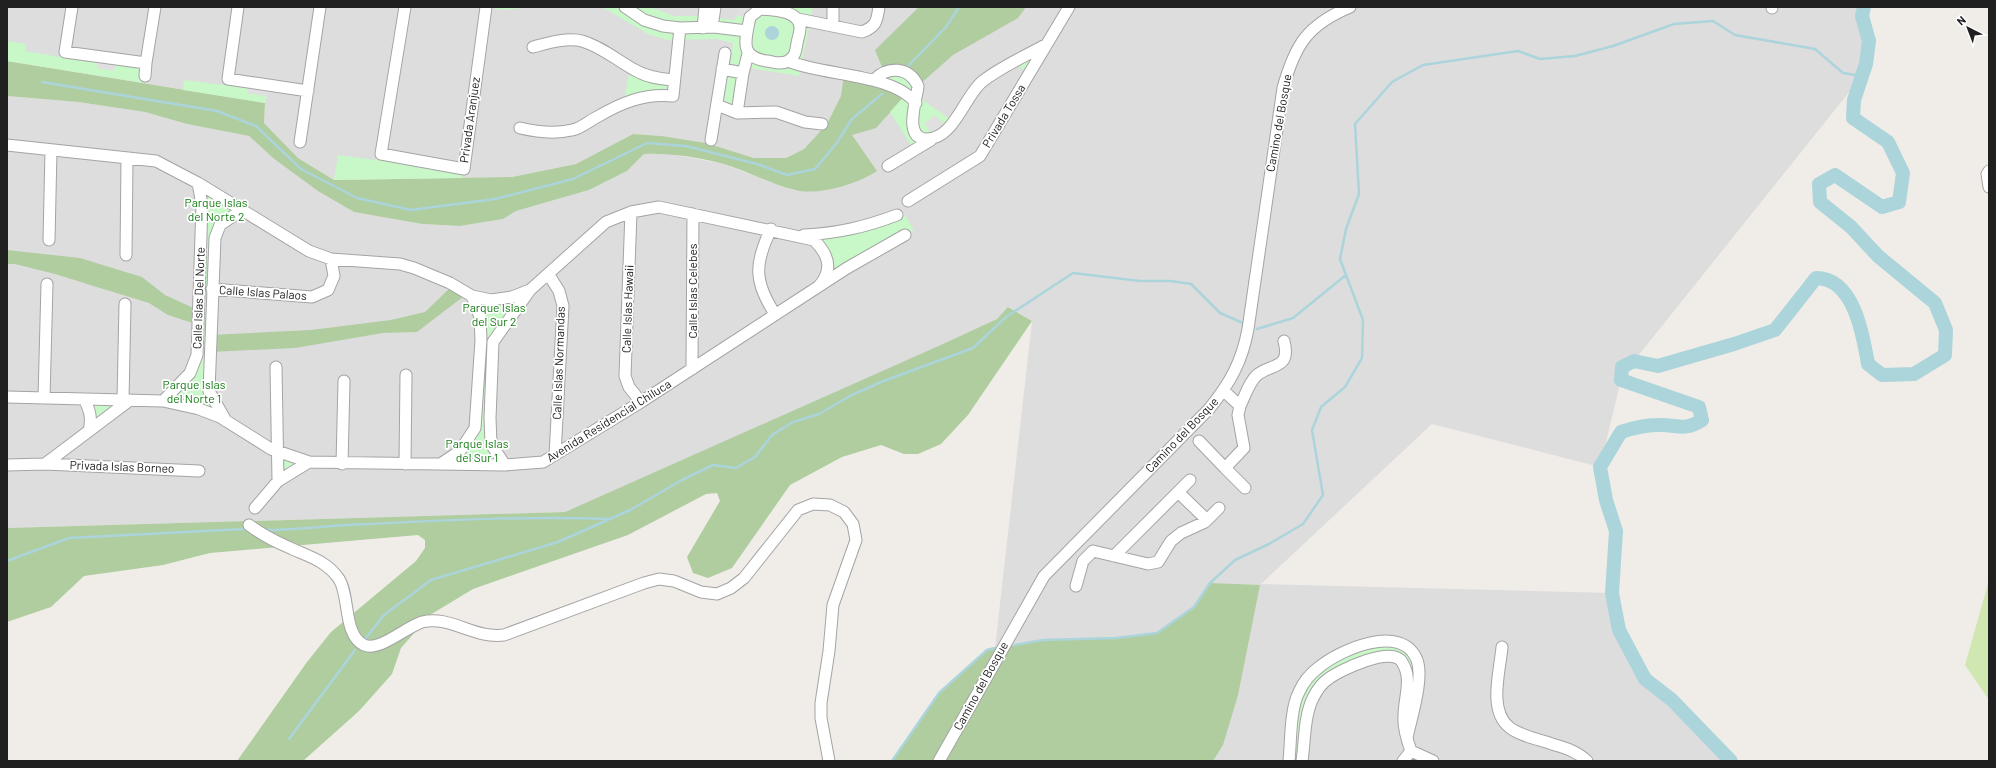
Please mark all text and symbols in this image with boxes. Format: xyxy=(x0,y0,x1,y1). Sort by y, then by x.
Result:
north arrow xyxy=(1948,8,1988,48)
text: N xyxy=(1954,13,1968,27)
street label: Camino del Bosque xyxy=(1263,73,1294,173)
street label: Privada Aranjuez xyxy=(456,76,482,164)
street label: Privada Tossa xyxy=(979,81,1028,150)
park label: Parque Islas del Norte 2 xyxy=(185,195,248,223)
street label: Calle Islas Celebes xyxy=(685,243,699,338)
street label: Calle Islas Del Norte xyxy=(189,247,207,349)
street label: Calle Islas Hawaii xyxy=(618,265,636,353)
street label: Calle Islas Palaos xyxy=(219,282,308,302)
park label: Parque Islas del Sur 2 xyxy=(463,300,526,328)
street label: Calle Islas Normandas xyxy=(549,306,567,420)
street label: Avenida Residencial Chiluca xyxy=(544,376,673,464)
park label: Parque Islas del Norte 1 xyxy=(163,377,226,405)
street label: Camino del Bosque xyxy=(1142,394,1221,475)
park label: Parque Islas del Sur 1 xyxy=(446,436,509,464)
street label: Privada Islas Borneo xyxy=(69,457,175,475)
street label: Camino del Bosque xyxy=(950,639,1010,732)

